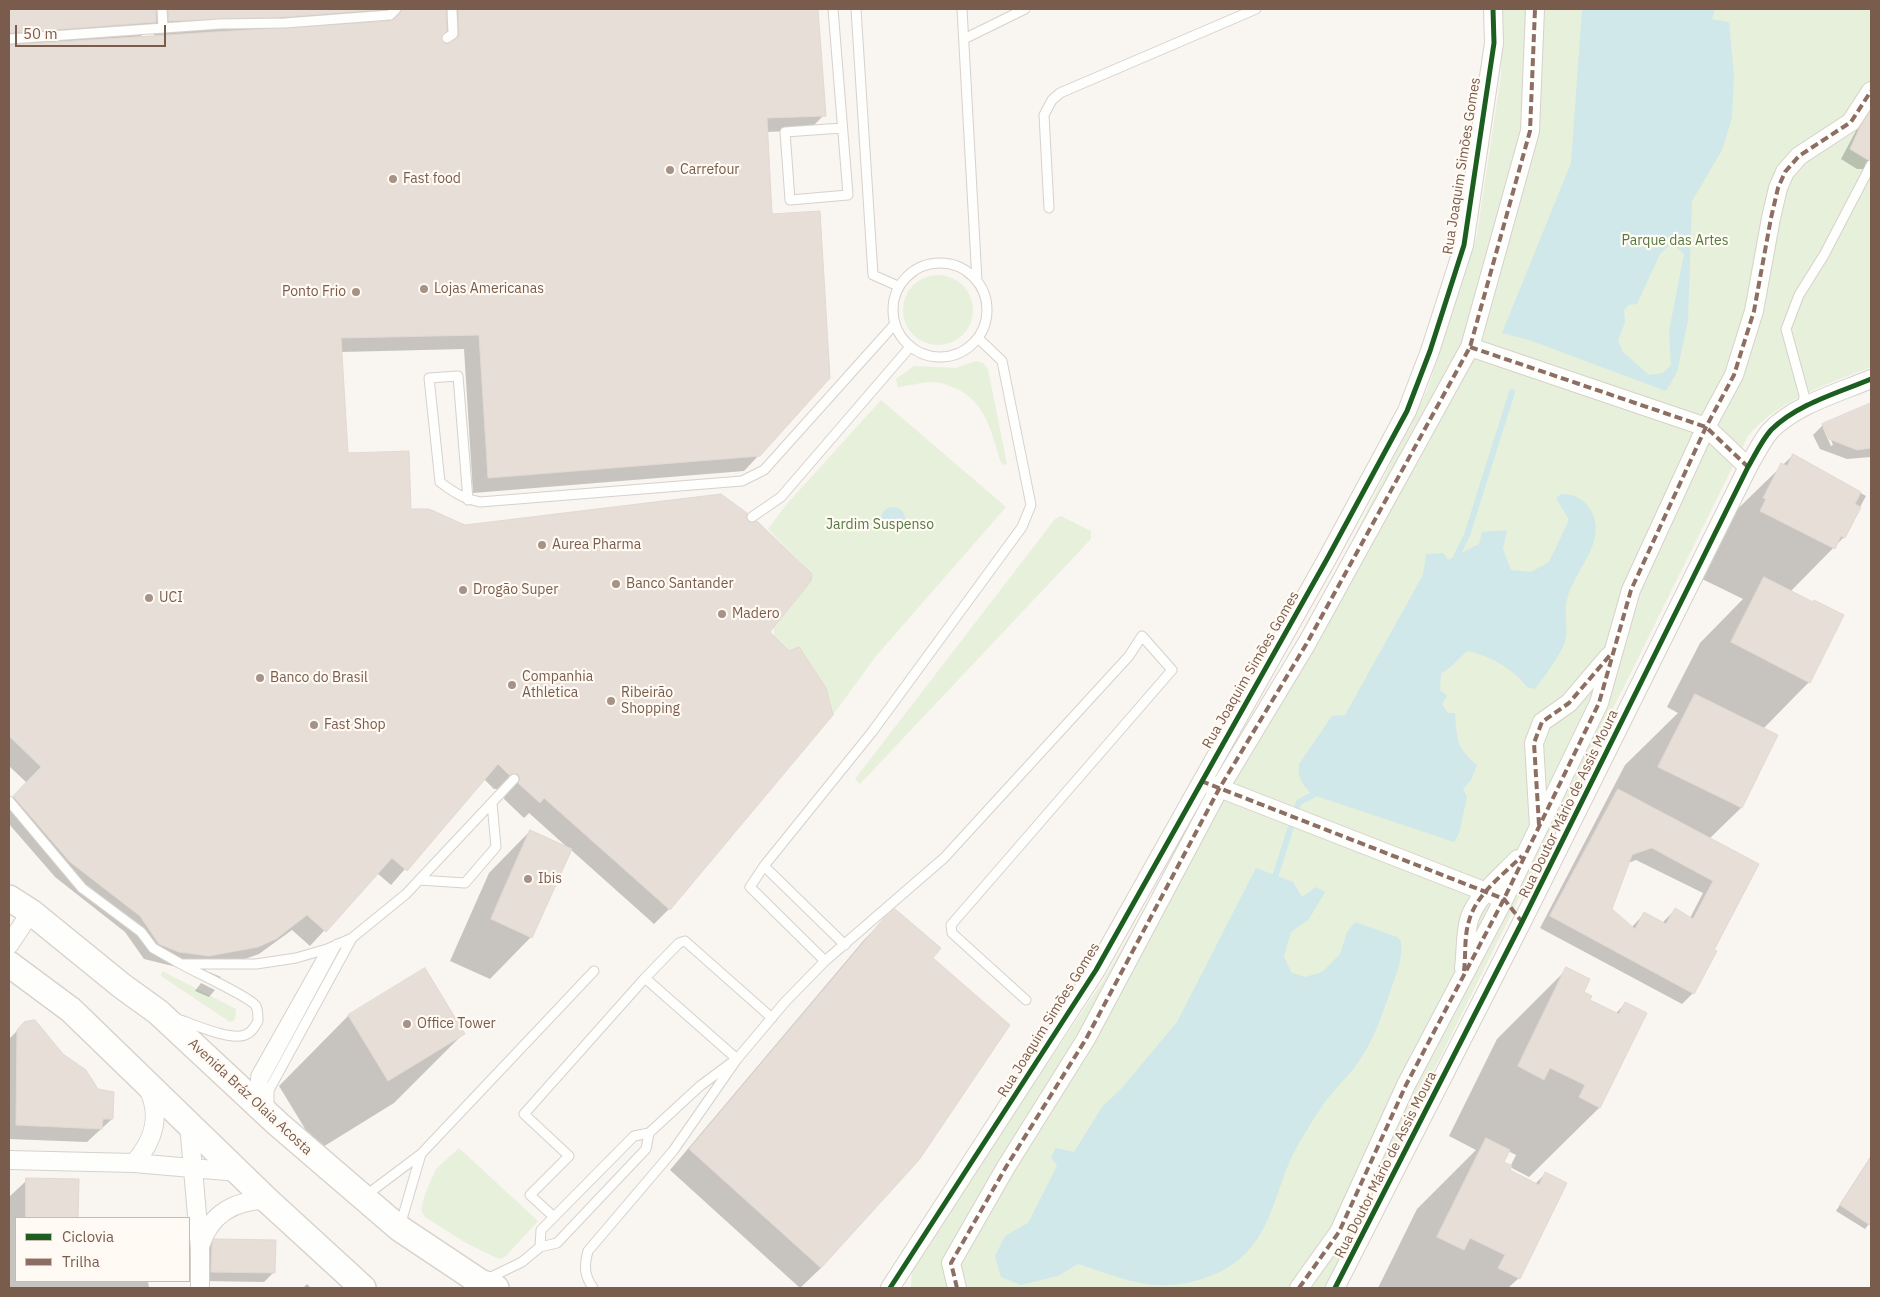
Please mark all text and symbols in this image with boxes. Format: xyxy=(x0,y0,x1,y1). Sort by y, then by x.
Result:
scale bar xyxy=(18,15,169,47)
text: 50 m xyxy=(23,24,58,43)
street label: Rua Joaquim Simões Gomes xyxy=(1440,76,1484,256)
place label: Carrefour xyxy=(680,162,739,178)
marker: Carrefour xyxy=(664,164,676,176)
place label: Fast food xyxy=(403,171,461,187)
marker: Fast food xyxy=(387,173,399,185)
park label: Parque das Artes xyxy=(1621,233,1729,249)
place label: Lojas Americanas xyxy=(434,281,544,297)
marker: Lojas Americanas xyxy=(418,283,430,295)
place label: Ponto Frio xyxy=(282,284,346,300)
marker: Ponto Frio xyxy=(350,286,362,298)
park label: Jardim Suspenso xyxy=(826,517,934,533)
place label: Aurea Pharma xyxy=(552,537,641,553)
marker: Aurea Pharma xyxy=(536,539,548,551)
place label: Banco Santander xyxy=(626,576,734,592)
marker: Banco Santander xyxy=(610,578,622,590)
place label: Drogão Super xyxy=(473,582,558,598)
marker: Drogão Super xyxy=(457,584,469,596)
street label: Rua Joaquim Simões Gomes xyxy=(1199,588,1303,752)
place label: UCI xyxy=(159,590,183,606)
marker: UCI xyxy=(143,592,155,604)
place label: Madero xyxy=(732,606,780,622)
marker: Madero xyxy=(716,608,728,620)
place label: Companhia Athletica xyxy=(522,669,593,702)
place label: Banco do Brasil xyxy=(270,670,368,686)
marker: Banco do Brasil xyxy=(254,672,266,684)
marker: Companhia Athletica xyxy=(506,679,518,691)
place label: Ribeirão Shopping xyxy=(621,685,680,718)
marker: Ribeirão Shopping xyxy=(605,695,617,707)
street label: Rua Doutor Mário de Assis Moura xyxy=(1516,707,1622,901)
place label: Fast Shop xyxy=(324,717,386,733)
marker: Fast Shop xyxy=(308,719,320,731)
place label: Ibis xyxy=(538,871,562,887)
marker: Ibis xyxy=(522,873,534,885)
street label: Rua Joaquim Simões Gomes xyxy=(994,940,1104,1100)
place label: Office Tower xyxy=(417,1016,496,1032)
marker: Office Tower xyxy=(401,1018,413,1030)
street label: Avenida Bráz Olaia Acosta xyxy=(185,1035,315,1159)
street label: Rua Doutor Mário de Assis Moura xyxy=(1331,1069,1441,1261)
legend xyxy=(15,1217,190,1282)
text: Ciclovia xyxy=(62,1227,114,1246)
text: Trilha xyxy=(62,1252,100,1271)

